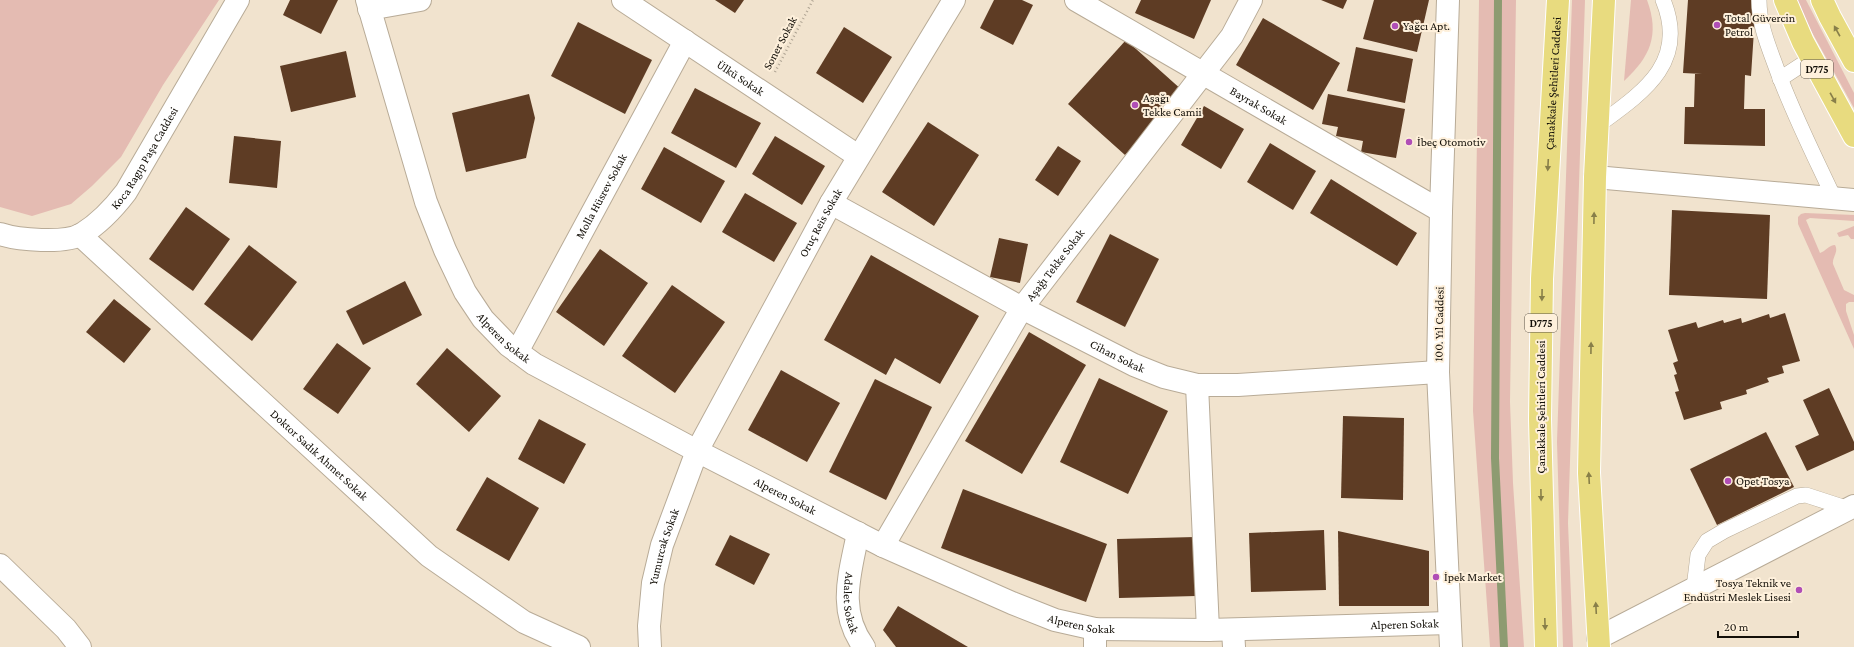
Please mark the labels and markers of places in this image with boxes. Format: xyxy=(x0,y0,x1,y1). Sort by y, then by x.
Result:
place label: Total Güvercin Petrol xyxy=(1725,11,1796,39)
place label: Yağcı Apt. xyxy=(1403,19,1450,33)
marker: Total Güvercin Petrol xyxy=(1712,20,1722,30)
marker: Yağcı Apt. xyxy=(1390,21,1400,31)
place label: Aşağı Tekke Camii xyxy=(1143,91,1202,119)
marker: Aşağı Tekke Camii xyxy=(1130,100,1140,110)
place label: İbeç Otomotiv xyxy=(1417,135,1486,149)
marker: İbeç Otomotiv xyxy=(1404,137,1414,147)
place label: Opet Tosya xyxy=(1736,474,1790,488)
marker: Opet Tosya xyxy=(1723,476,1733,486)
place label: İpek Market xyxy=(1444,570,1503,584)
marker: İpek Market xyxy=(1431,572,1441,582)
place label: Tosya Teknik ve Endüstri Meslek Lisesi xyxy=(1684,576,1791,604)
marker: Tosya Teknik ve Endüstri Meslek Lisesi xyxy=(1794,585,1804,595)

